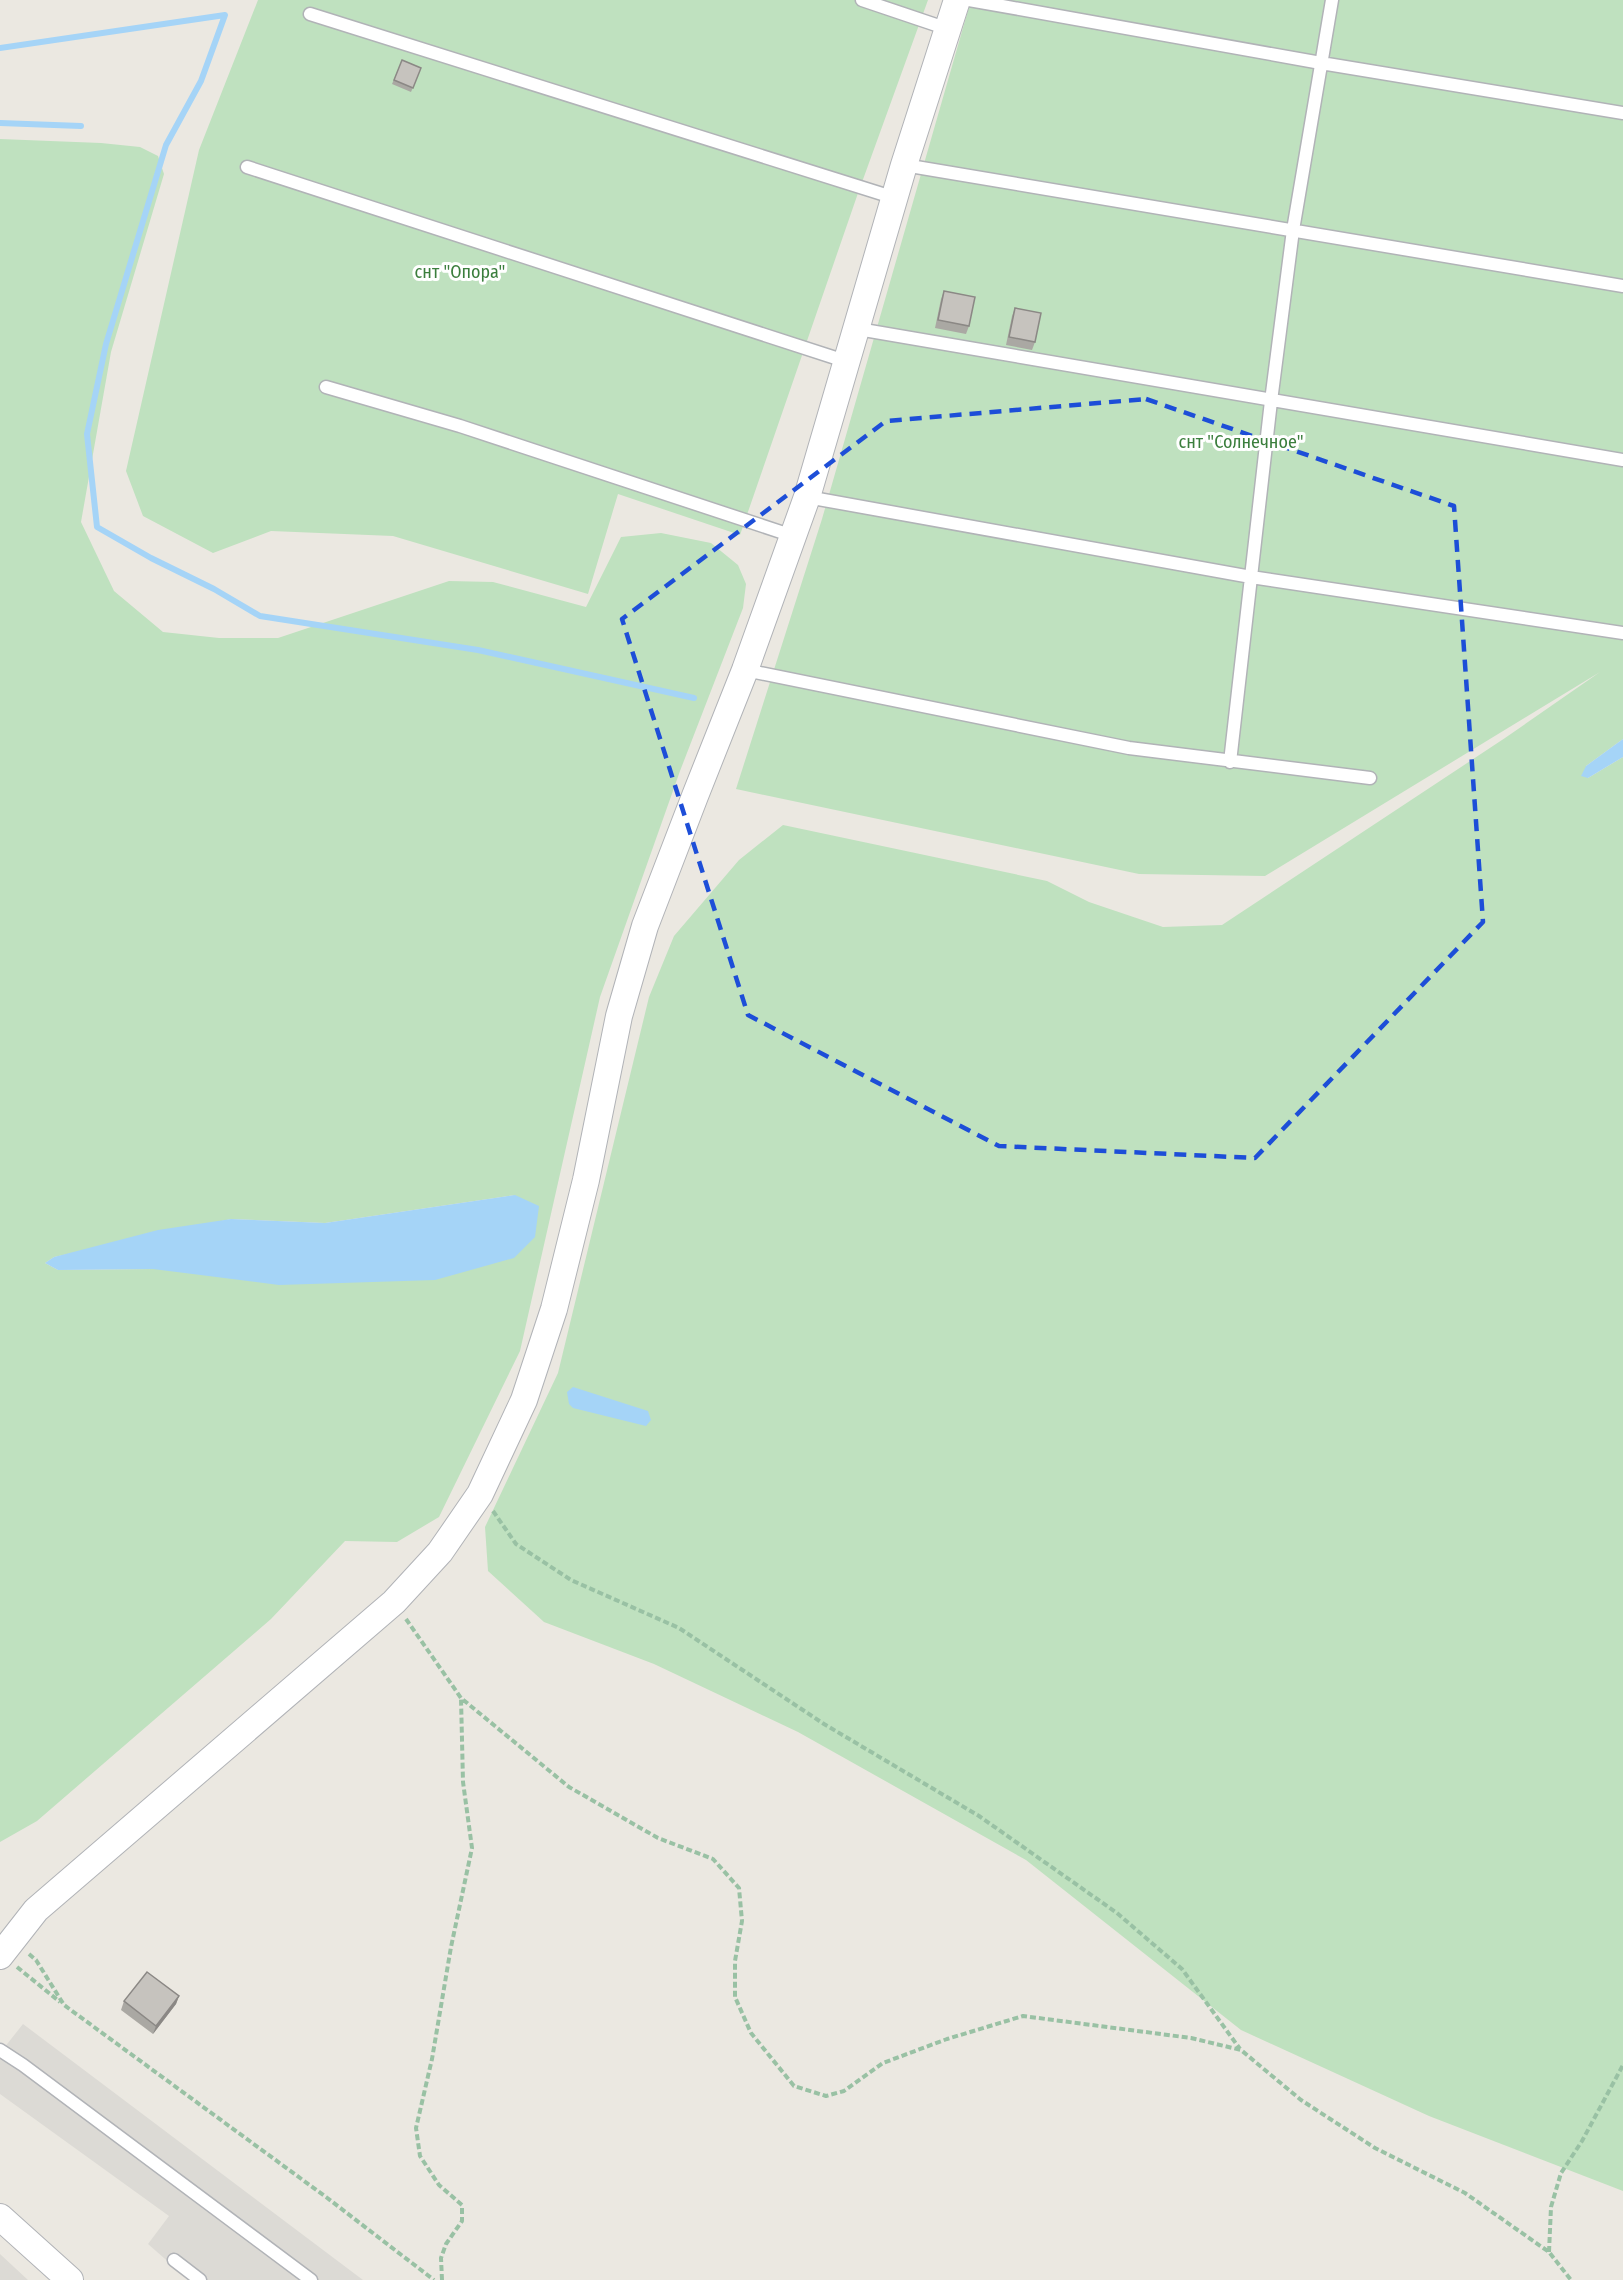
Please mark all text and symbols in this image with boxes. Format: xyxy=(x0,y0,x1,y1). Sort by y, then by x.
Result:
park label: снт "Опора" xyxy=(415,261,505,283)
park label: снт "Солнечное" xyxy=(1179,431,1303,453)

